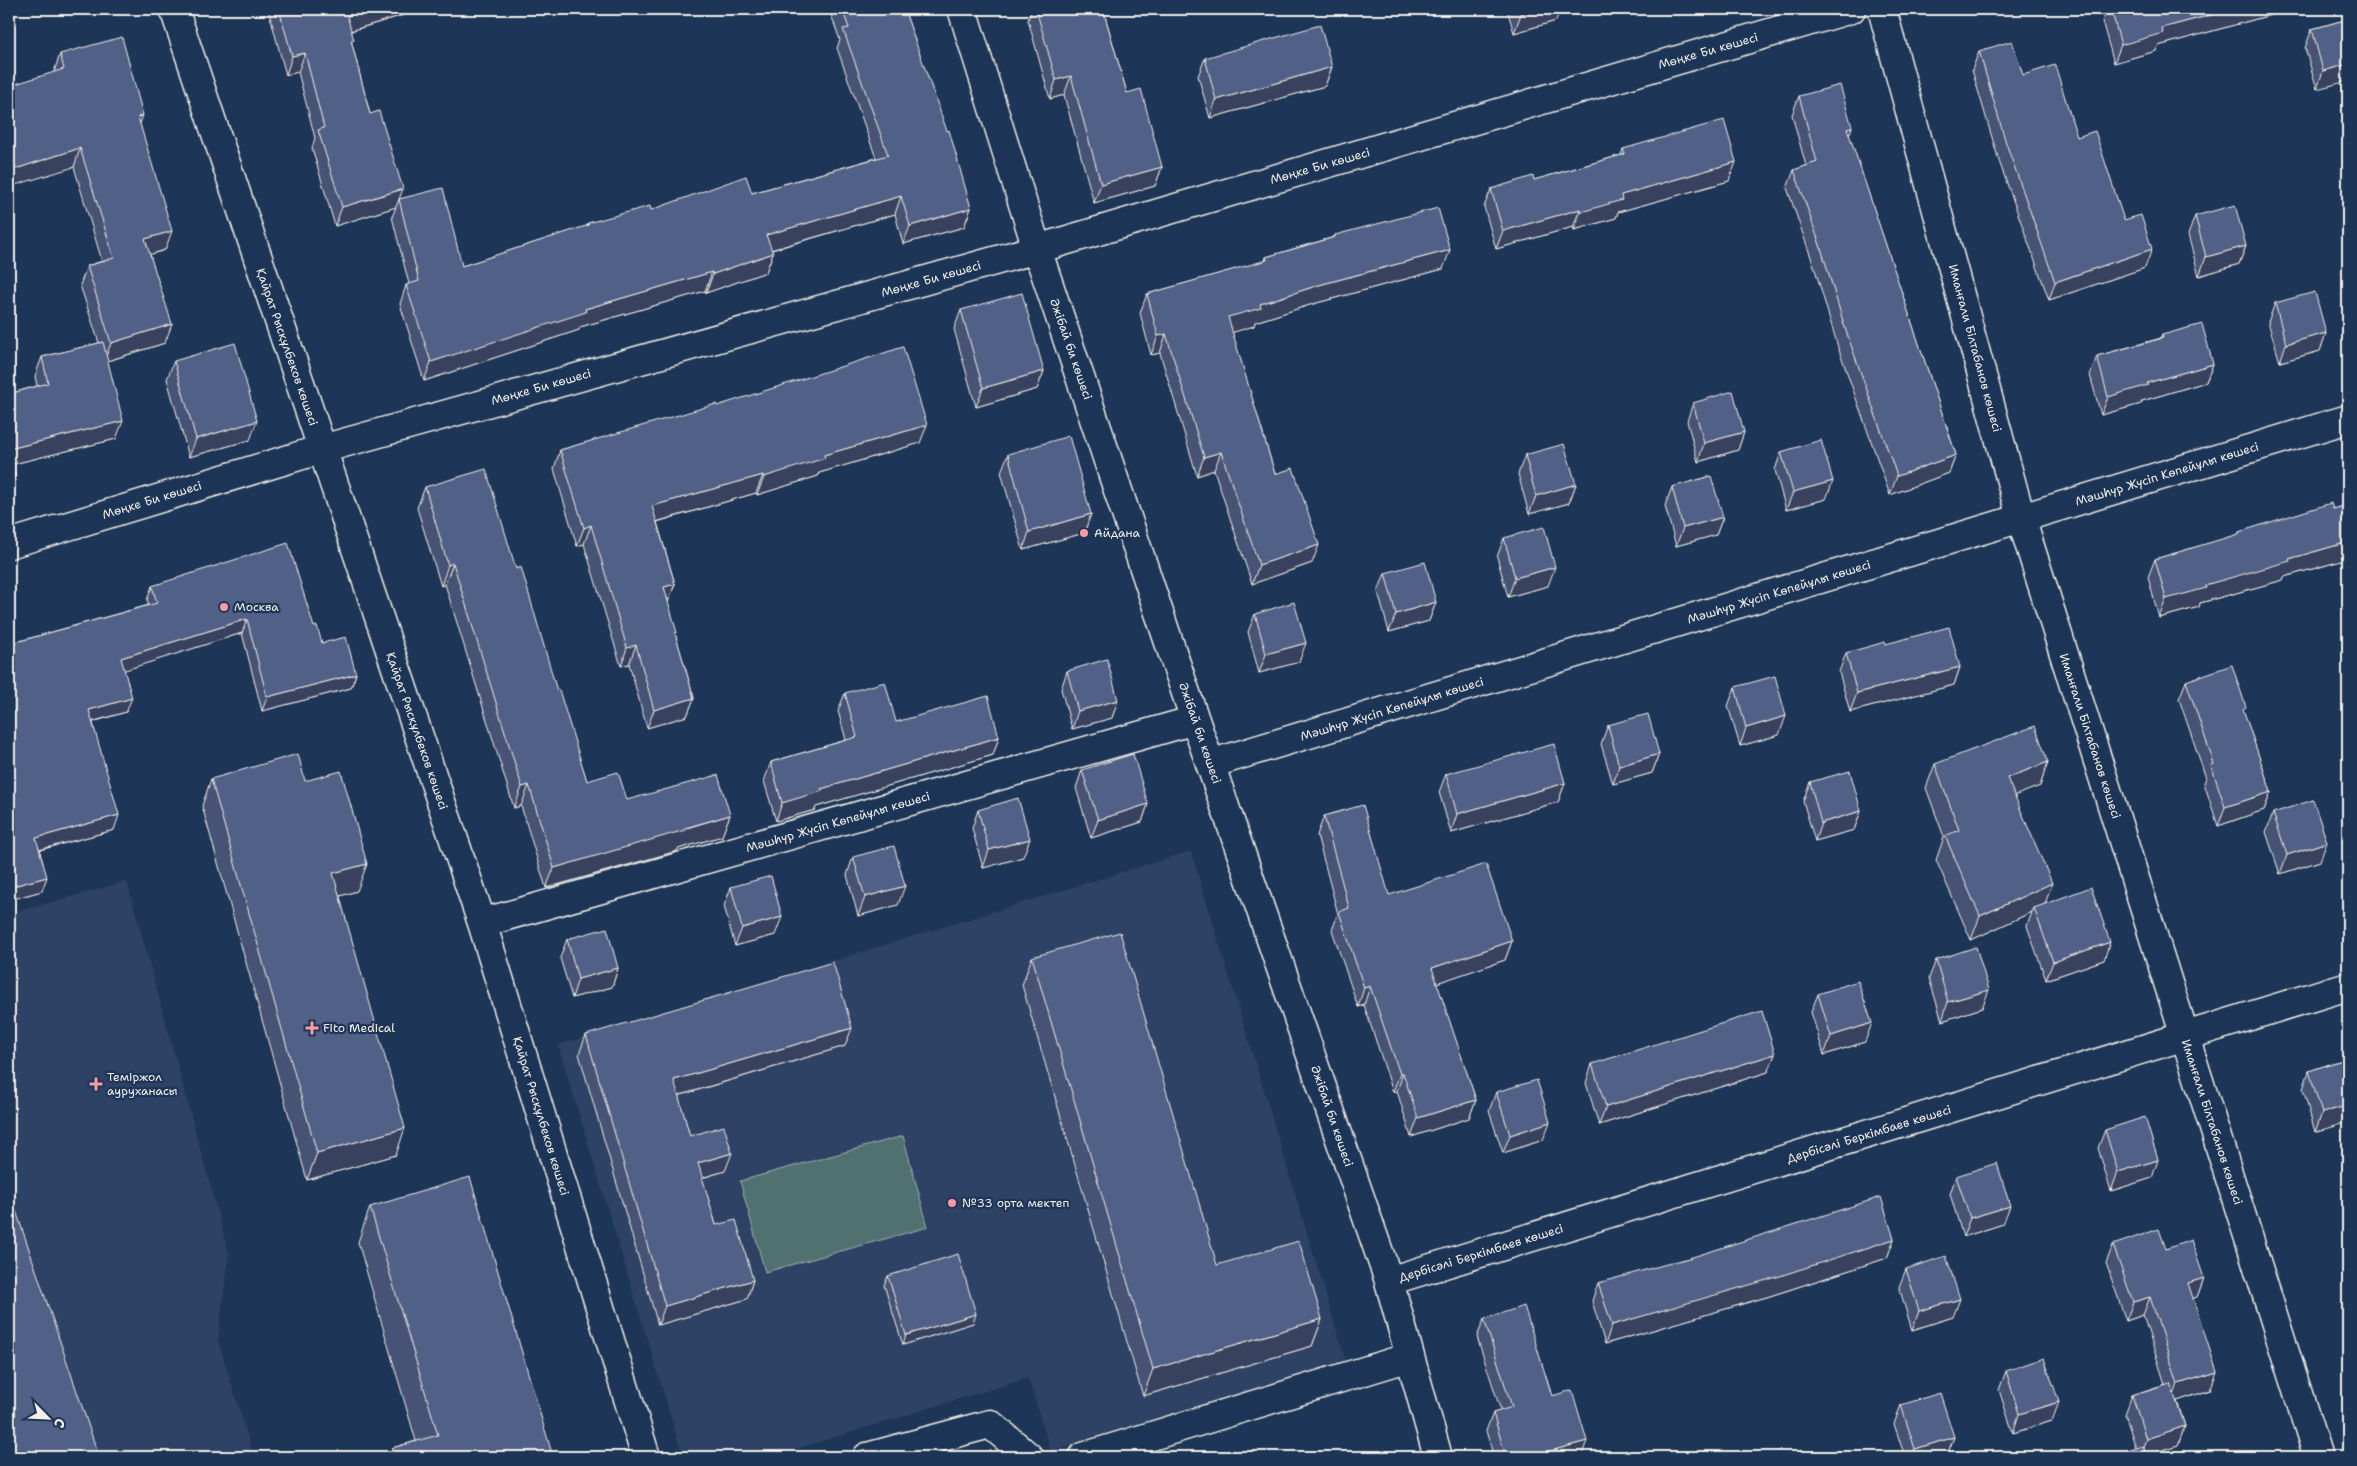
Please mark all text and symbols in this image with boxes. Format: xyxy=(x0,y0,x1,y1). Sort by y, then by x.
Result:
street label: Мөңке Би көшесі xyxy=(1656,29,1760,73)
street label: Мөңке Би көшесі xyxy=(1268,144,1372,188)
street label: Мөңке Би көшесі xyxy=(879,257,983,301)
street label: Иманғали Білтабанов көшесі xyxy=(1945,262,2005,434)
street label: Қайрат Рысқұлбеков көшесі xyxy=(253,266,321,428)
street label: Әжібай би көшесі xyxy=(1046,296,1096,402)
street label: Мөңке Би көшесі xyxy=(489,365,593,409)
street label: Мәшһүр Жүсіп Көпейұлы көшесі xyxy=(2073,438,2261,510)
street label: Мөңке Би көшесі xyxy=(100,477,204,523)
place label: Айдана xyxy=(1094,525,1141,541)
marker: Айдана xyxy=(1078,527,1090,539)
street label: Мәшһүр Жүсіп Көпейұлы көшесі xyxy=(1685,556,1873,628)
place label: Москва xyxy=(234,599,279,615)
marker: Москва xyxy=(218,601,230,613)
street label: Қайрат Рысқұлбеков көшесі xyxy=(383,650,451,812)
street label: Иманғали Білтабанов көшесі xyxy=(2056,651,2124,821)
street label: Мәшһүр Жүсіп Көпейұлы көшесі xyxy=(1298,673,1486,745)
street label: Әжібай би көшесі xyxy=(1175,680,1225,786)
street label: Мәшһүр Жүсіп Көпейұлы көшесі xyxy=(744,788,932,856)
place label: Fito Medical xyxy=(323,1020,395,1036)
marker: Fito Medical xyxy=(305,1021,319,1035)
street label: Қайрат Рысқұлбеков көшесі xyxy=(509,1035,573,1197)
street label: Иманғали Білтабанов көшесі xyxy=(2178,1037,2246,1207)
street label: Әжібай би көшесі xyxy=(1307,1063,1357,1169)
place label: Теміржол ауруханасы xyxy=(107,1069,178,1099)
marker: Теміржол ауруханасы xyxy=(89,1077,103,1091)
street label: Дербісәлі Беркімбаев көшесі xyxy=(1785,1101,1953,1167)
place label: №33 орта мектеп xyxy=(962,1195,1069,1211)
marker: №33 орта мектеп xyxy=(946,1197,958,1209)
street label: Дербісәлі Беркімбаев көшесі xyxy=(1397,1220,1565,1286)
north arrow xyxy=(22,1394,72,1444)
text: С xyxy=(50,1416,70,1431)

